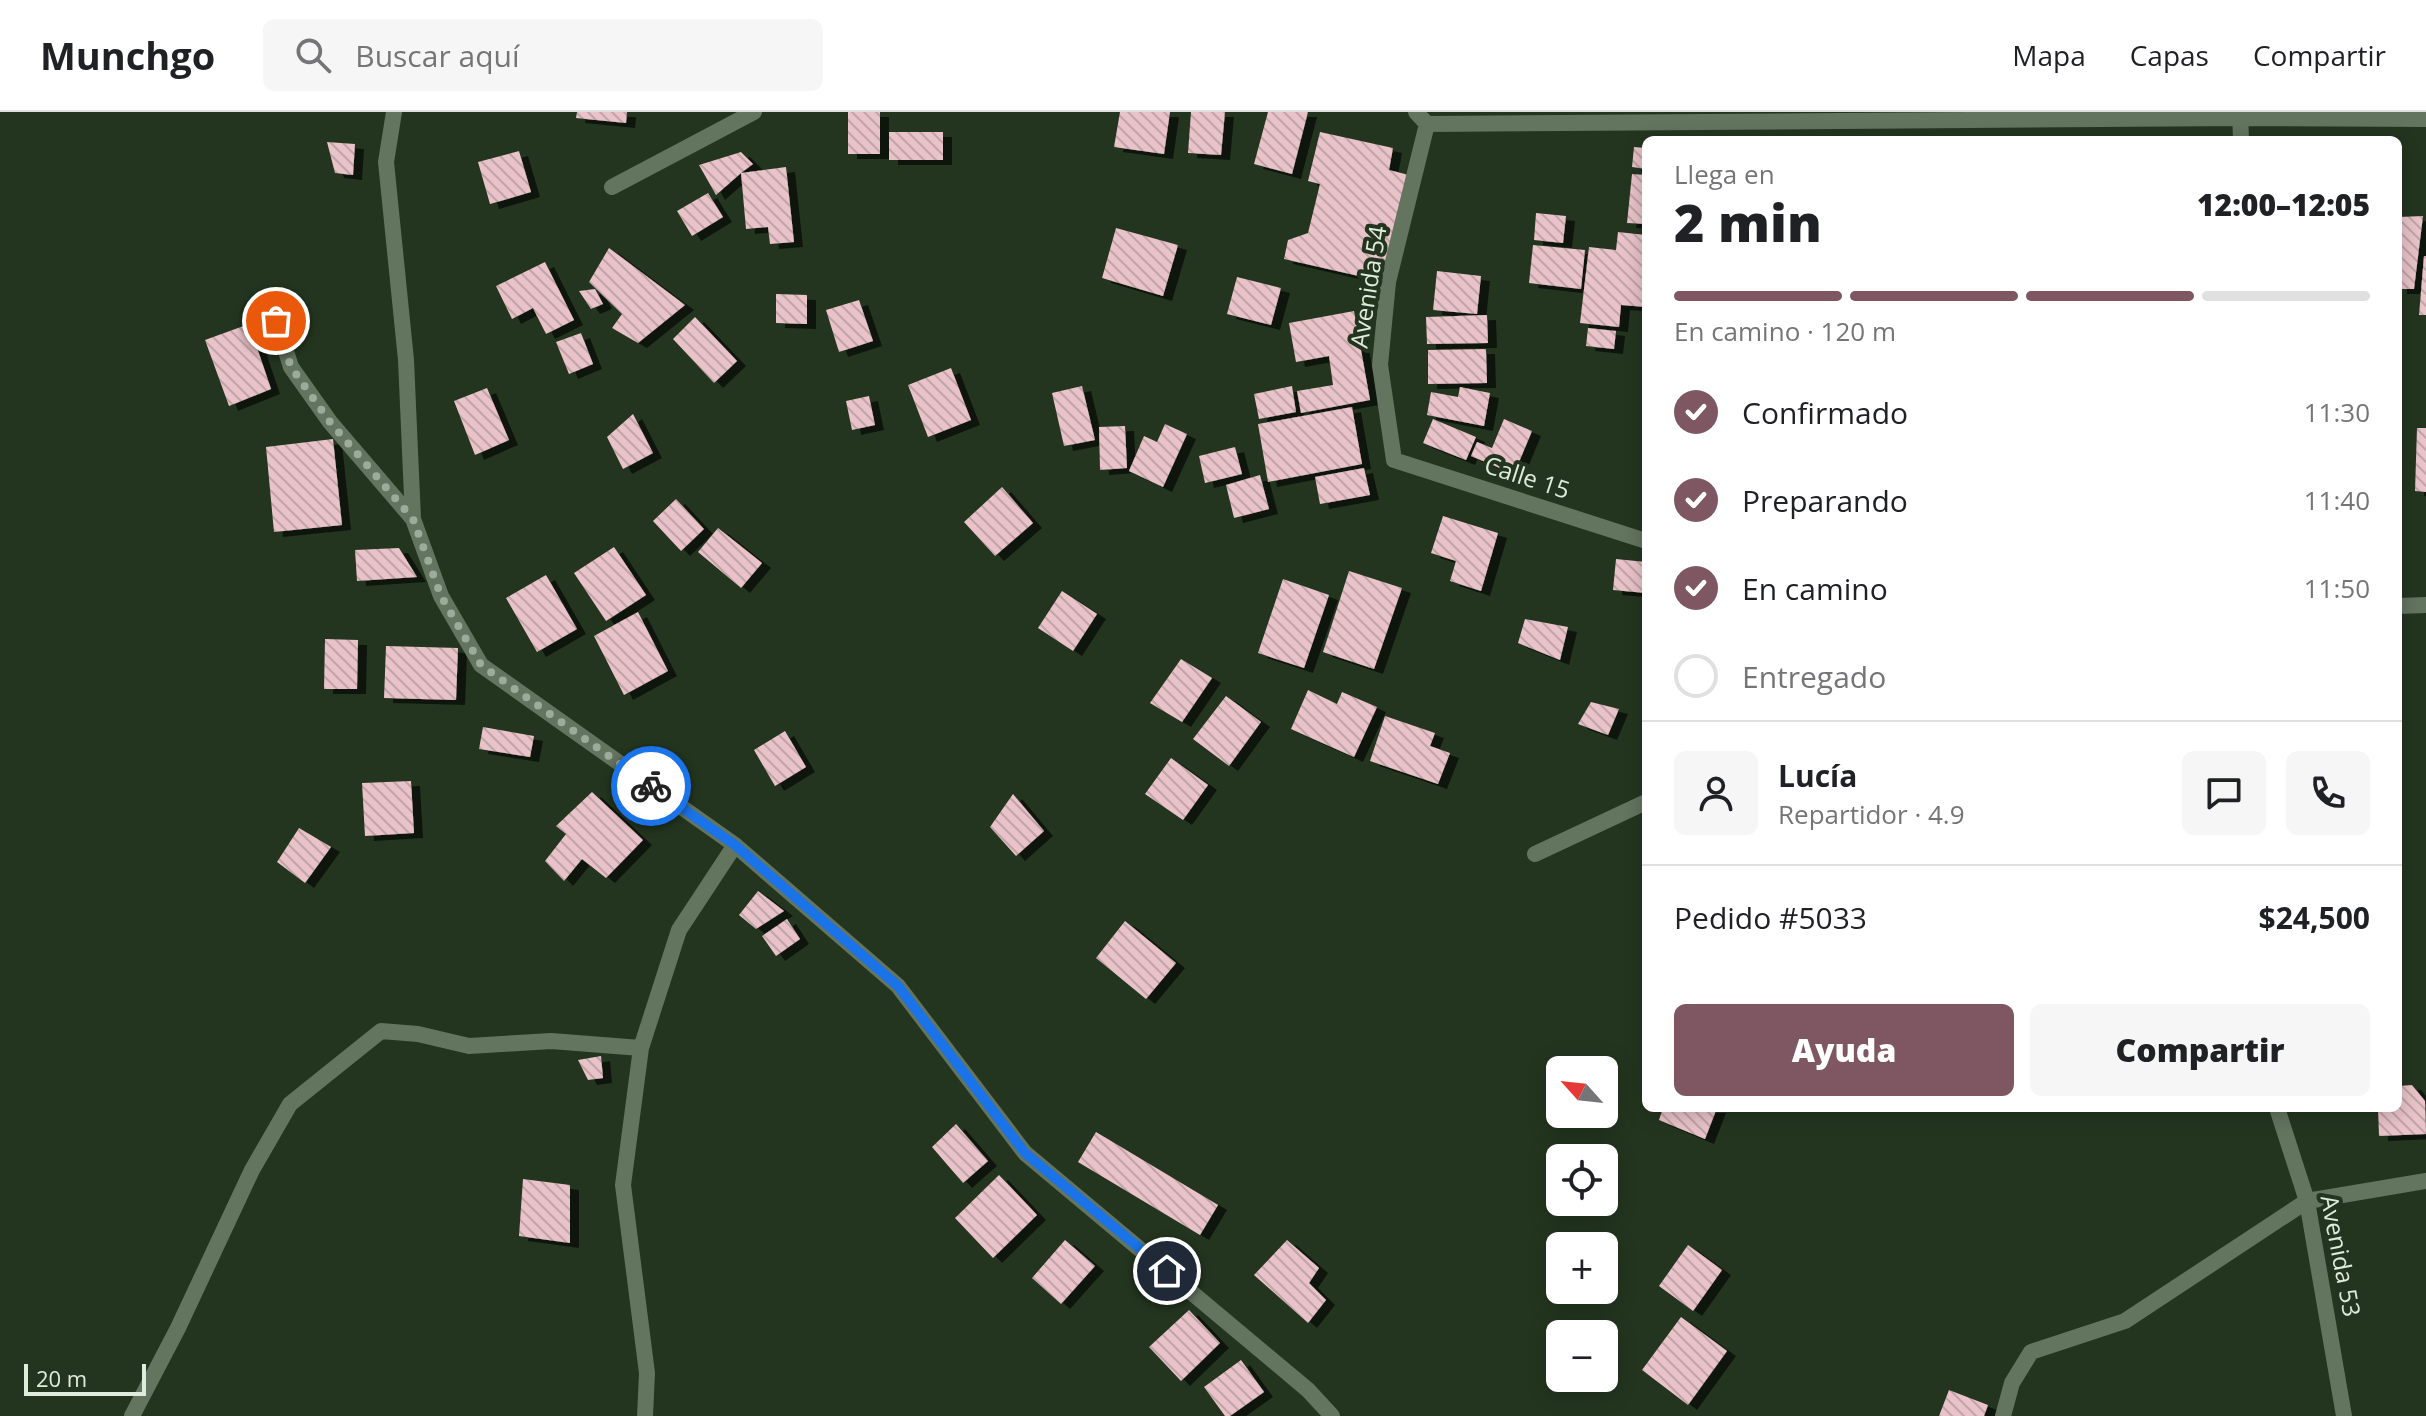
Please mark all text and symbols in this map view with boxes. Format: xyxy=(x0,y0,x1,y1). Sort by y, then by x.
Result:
search box xyxy=(263,19,823,91)
text: Munchgo xyxy=(40,29,215,81)
icon: search xyxy=(291,33,335,77)
text: Buscar aquí xyxy=(355,35,519,76)
text: Mapa xyxy=(2012,36,2086,74)
text: Capas xyxy=(2130,36,2209,74)
text: Compartir xyxy=(2253,36,2386,74)
text: Llega en xyxy=(1674,156,1775,192)
text: 12:00–12:05 xyxy=(2197,184,2370,225)
text: 2 min xyxy=(1674,186,1822,257)
street label: Avenida 54 xyxy=(1342,223,1393,350)
pin xyxy=(242,287,310,355)
icon: bag xyxy=(254,299,298,343)
text: En camino · 120 m xyxy=(1674,313,1896,349)
icon: check xyxy=(1674,390,1718,434)
text: Confirmado xyxy=(1742,392,1908,433)
text: 11:30 xyxy=(2304,394,2370,430)
street label: Calle 15 xyxy=(1481,447,1574,506)
icon: check xyxy=(1674,478,1718,522)
text: Preparando xyxy=(1742,480,1908,521)
text: 11:40 xyxy=(2304,482,2370,518)
icon: check xyxy=(1674,566,1718,610)
text: En camino xyxy=(1742,568,1888,609)
text: 11:50 xyxy=(2304,570,2370,606)
text: Entregado xyxy=(1742,656,1886,697)
courier xyxy=(611,746,691,826)
button: person xyxy=(1674,751,1758,835)
button: chat xyxy=(2182,751,2266,835)
button: phone xyxy=(2286,751,2370,835)
text: Lucía xyxy=(1778,755,1857,796)
icon: bike xyxy=(629,764,673,808)
text: Repartidor · 4.9 xyxy=(1778,796,1965,832)
text: Pedido #5033 xyxy=(1674,897,1867,938)
text: $24,500 xyxy=(2259,897,2370,938)
button: Ayuda xyxy=(1674,1004,2014,1096)
button: Compartir xyxy=(2030,1004,2370,1096)
north arrow xyxy=(1546,1056,1618,1128)
map controls xyxy=(1546,1056,1618,1392)
button: locate xyxy=(1546,1144,1618,1216)
street label: Avenida 53 xyxy=(2314,1192,2369,1319)
button: + xyxy=(1546,1232,1618,1304)
pin xyxy=(1133,1237,1201,1305)
icon: home xyxy=(1145,1249,1189,1293)
button: − xyxy=(1546,1320,1618,1392)
scale bar xyxy=(24,1360,146,1396)
text: 20 m xyxy=(36,1363,87,1393)

